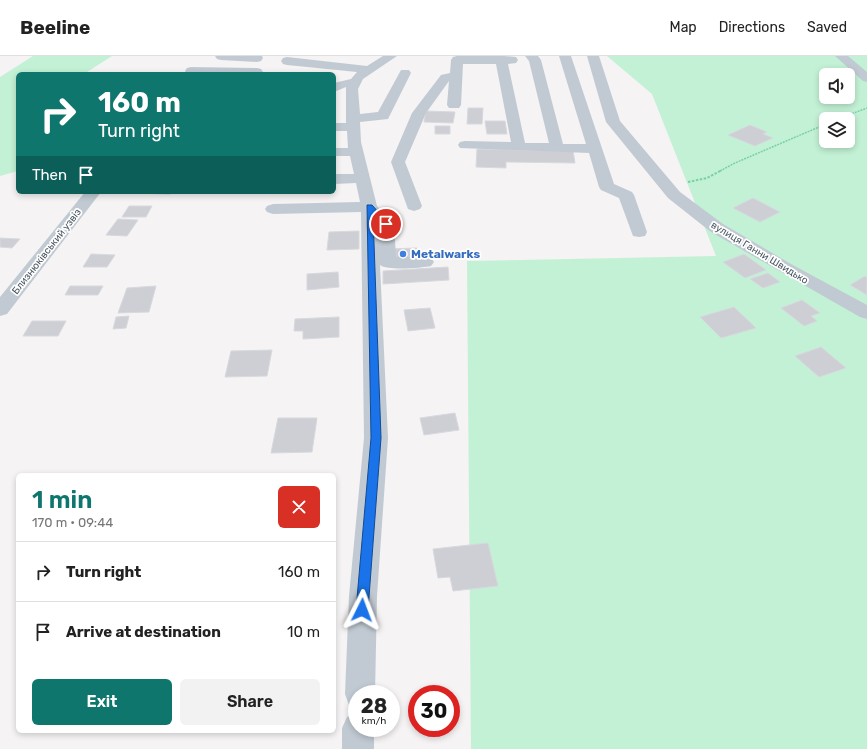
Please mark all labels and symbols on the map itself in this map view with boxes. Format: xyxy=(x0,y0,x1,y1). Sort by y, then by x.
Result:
street label: Близнюківський узвіз xyxy=(10,207,84,297)
pin xyxy=(369,207,403,241)
street label: вулиця Ганни Швидько xyxy=(709,219,811,287)
place label: Metalwarks xyxy=(411,247,480,261)
marker: Metalwarks xyxy=(398,249,408,259)
position arrow xyxy=(341,589,383,631)
speed limit sign: 30 xyxy=(408,685,460,737)

